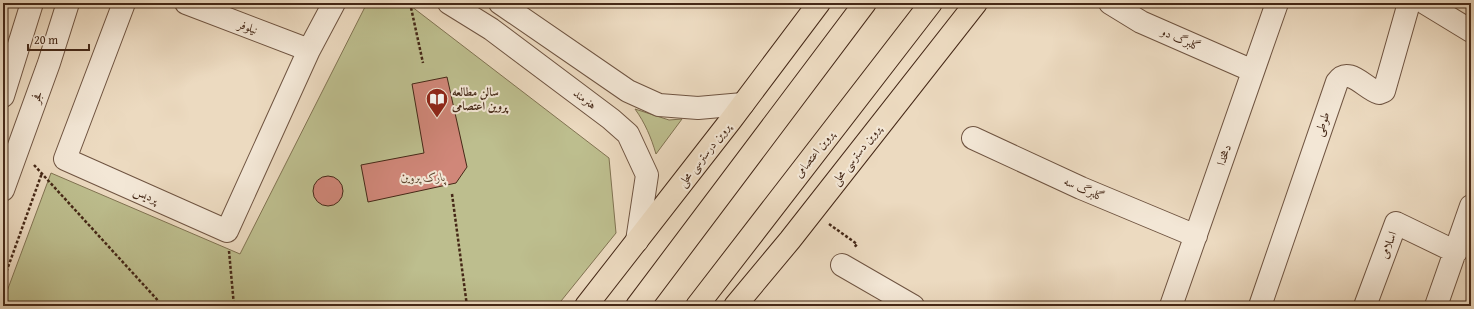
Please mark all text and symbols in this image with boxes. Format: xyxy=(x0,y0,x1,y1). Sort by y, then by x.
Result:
street label: نیلوفر xyxy=(234,14,260,38)
street label: گلبرگ دو xyxy=(1157,22,1204,55)
scale bar xyxy=(28,26,89,52)
text: 20 m xyxy=(34,31,58,48)
place label: سالن مطالعه پروین اعتصامی xyxy=(451,83,510,114)
street label: هنرمند xyxy=(570,84,601,113)
library icon: سالن مطالعه پروین اعتصامی xyxy=(424,86,450,119)
street label: فجر xyxy=(26,88,47,107)
street label: طوطی xyxy=(1309,109,1335,139)
street label: پروین درسترسی محلی xyxy=(673,118,736,191)
street label: پروین دسترسی محلی xyxy=(827,120,886,189)
street label: پروین اعتصامی xyxy=(790,125,839,181)
street label: دهخدا xyxy=(1212,142,1235,168)
park label: پارک پروین xyxy=(401,168,447,186)
street label: گلبرگ سه xyxy=(1061,172,1107,205)
street label: پردیس xyxy=(131,182,163,209)
street label: اسلامی xyxy=(1375,228,1401,261)

